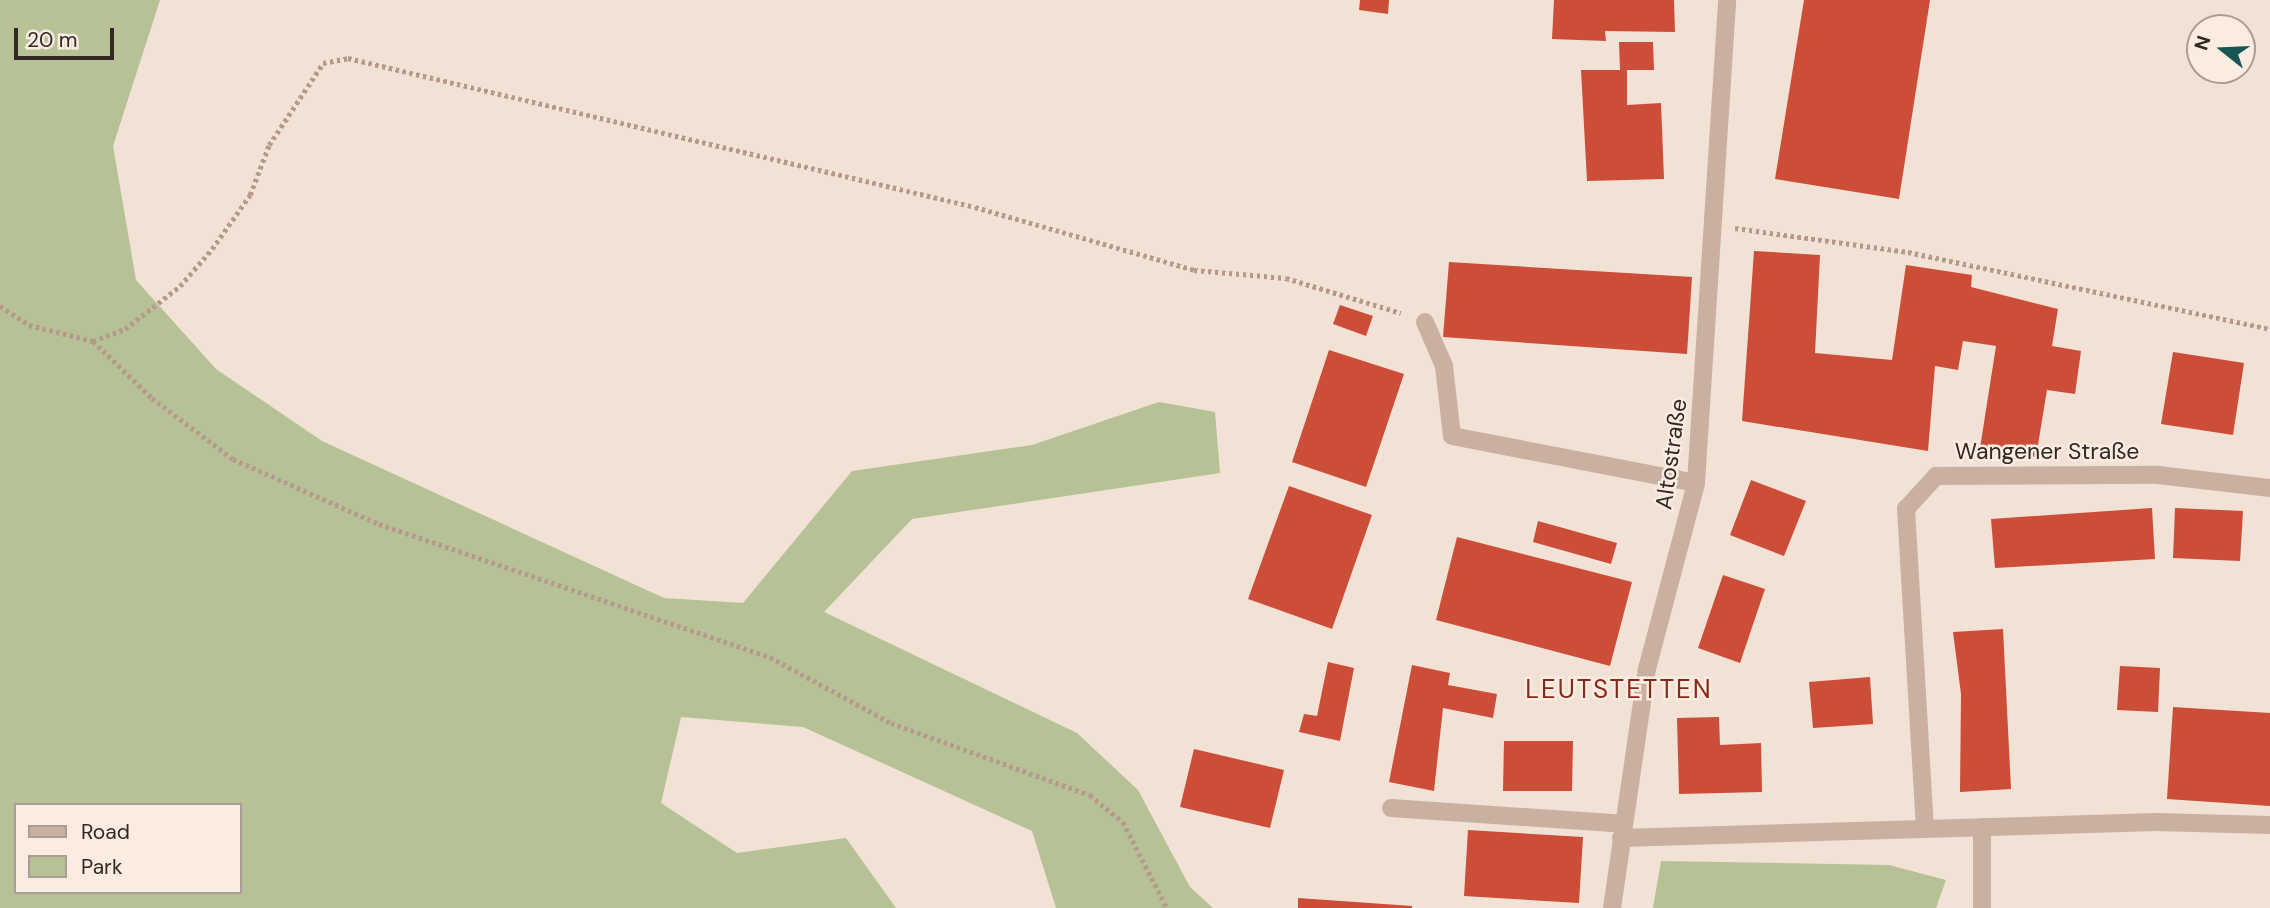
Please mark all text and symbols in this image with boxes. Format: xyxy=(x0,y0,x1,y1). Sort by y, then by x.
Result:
scale bar xyxy=(18,14,117,58)
north arrow xyxy=(2186,14,2256,84)
text: 20 m xyxy=(27,26,78,54)
text: N xyxy=(2188,33,2216,53)
street label: Altostraße xyxy=(1650,397,1692,511)
street label: Wangener Straße xyxy=(1955,437,2139,465)
district label: LEUTSTETTEN xyxy=(1527,674,1711,706)
legend xyxy=(14,803,242,894)
text: Road xyxy=(81,818,130,846)
text: Park xyxy=(81,853,122,881)

